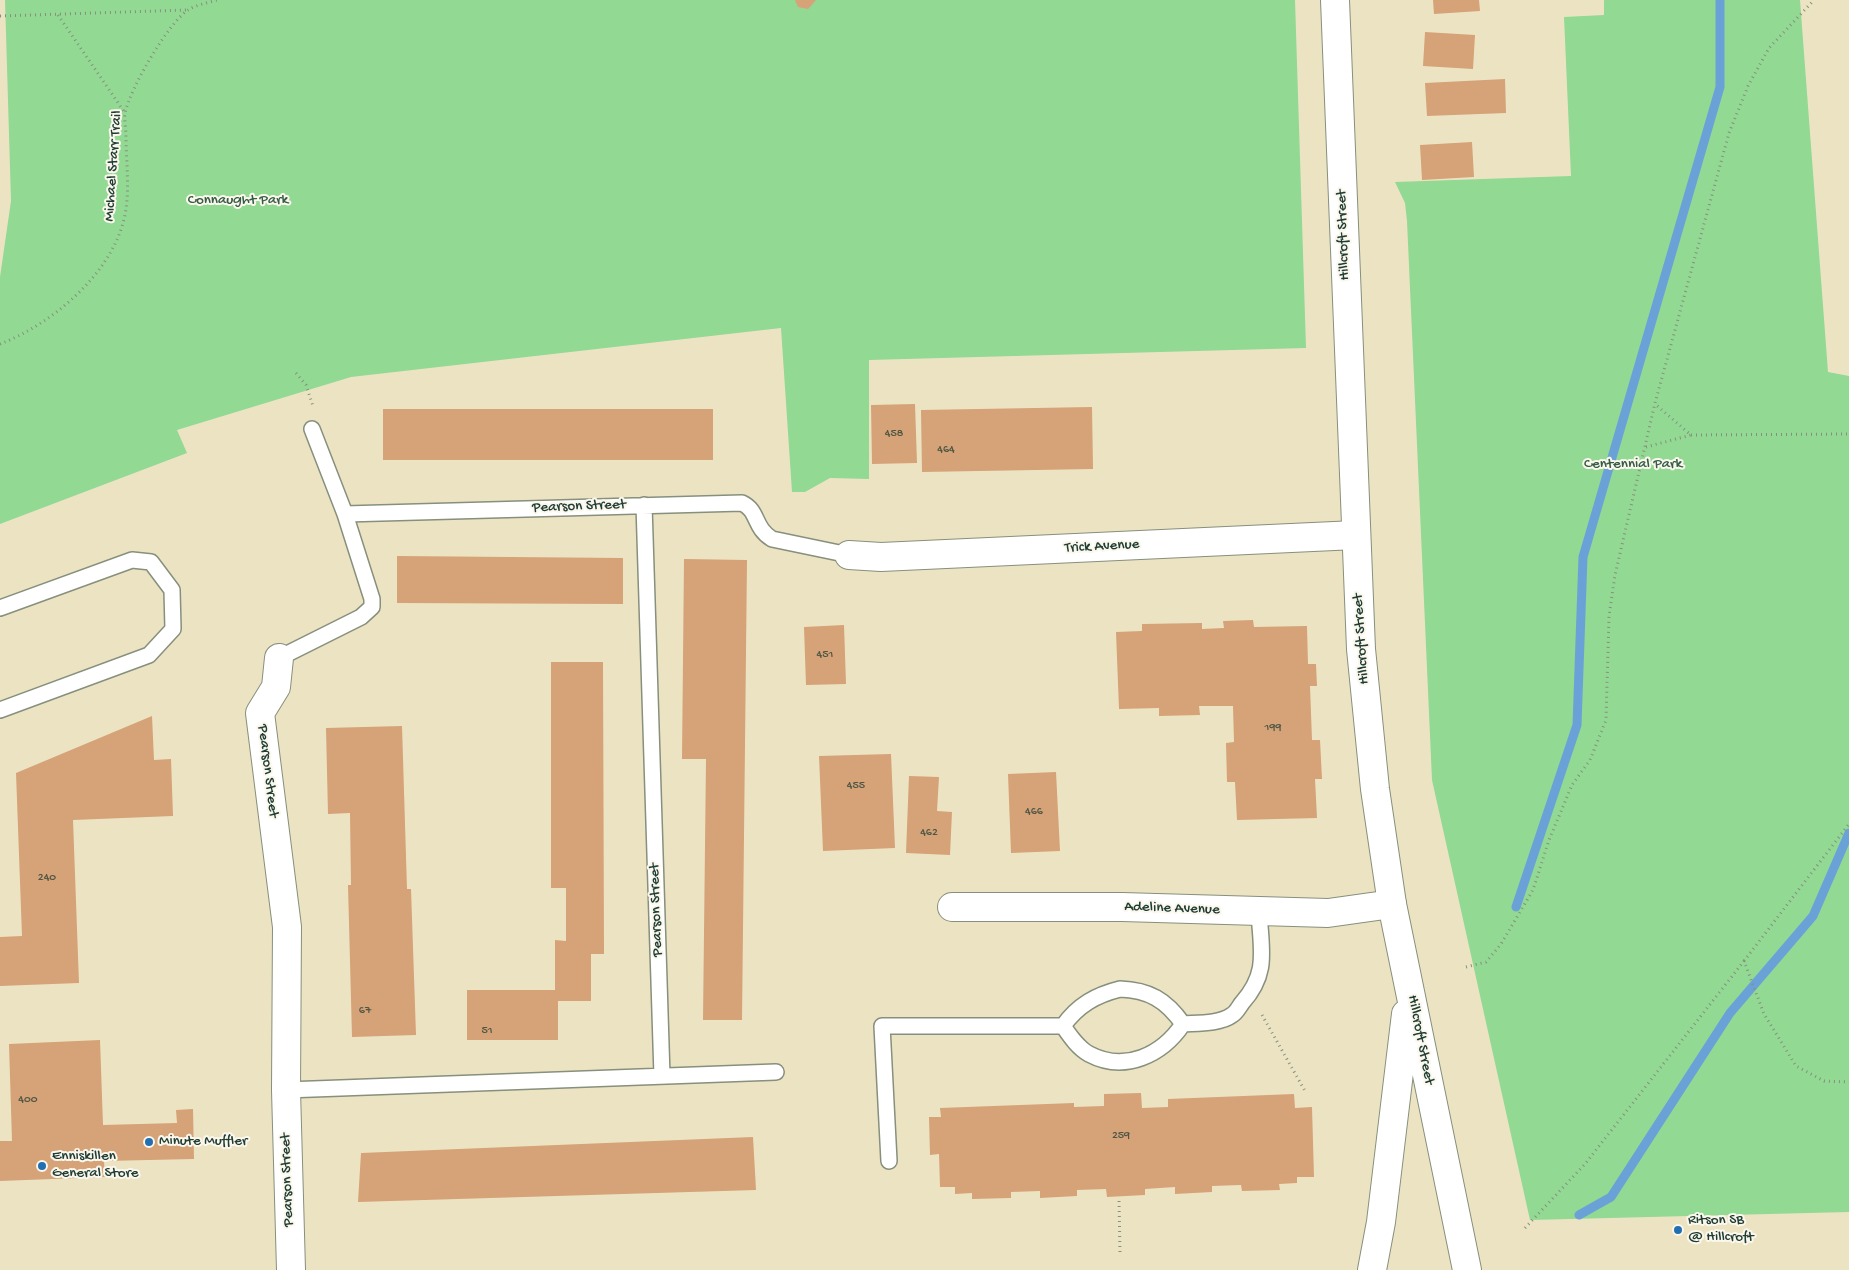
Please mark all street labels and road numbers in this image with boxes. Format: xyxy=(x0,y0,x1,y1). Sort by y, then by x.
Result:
street label: Michael Starr Trail xyxy=(101,110,127,222)
street label: Hillcroft Street xyxy=(1333,189,1355,281)
street label: Pearson Street xyxy=(532,496,626,518)
street label: Trick Avenue xyxy=(1064,536,1140,558)
street label: Hillcroft Street xyxy=(1350,593,1374,685)
street label: Pearson Street xyxy=(252,723,282,819)
street label: Pearson Street xyxy=(646,863,668,957)
street label: Adeline Avenue xyxy=(1124,898,1220,920)
street label: Hillcroft Street xyxy=(1402,994,1438,1086)
street label: Pearson Street xyxy=(277,1133,299,1227)

